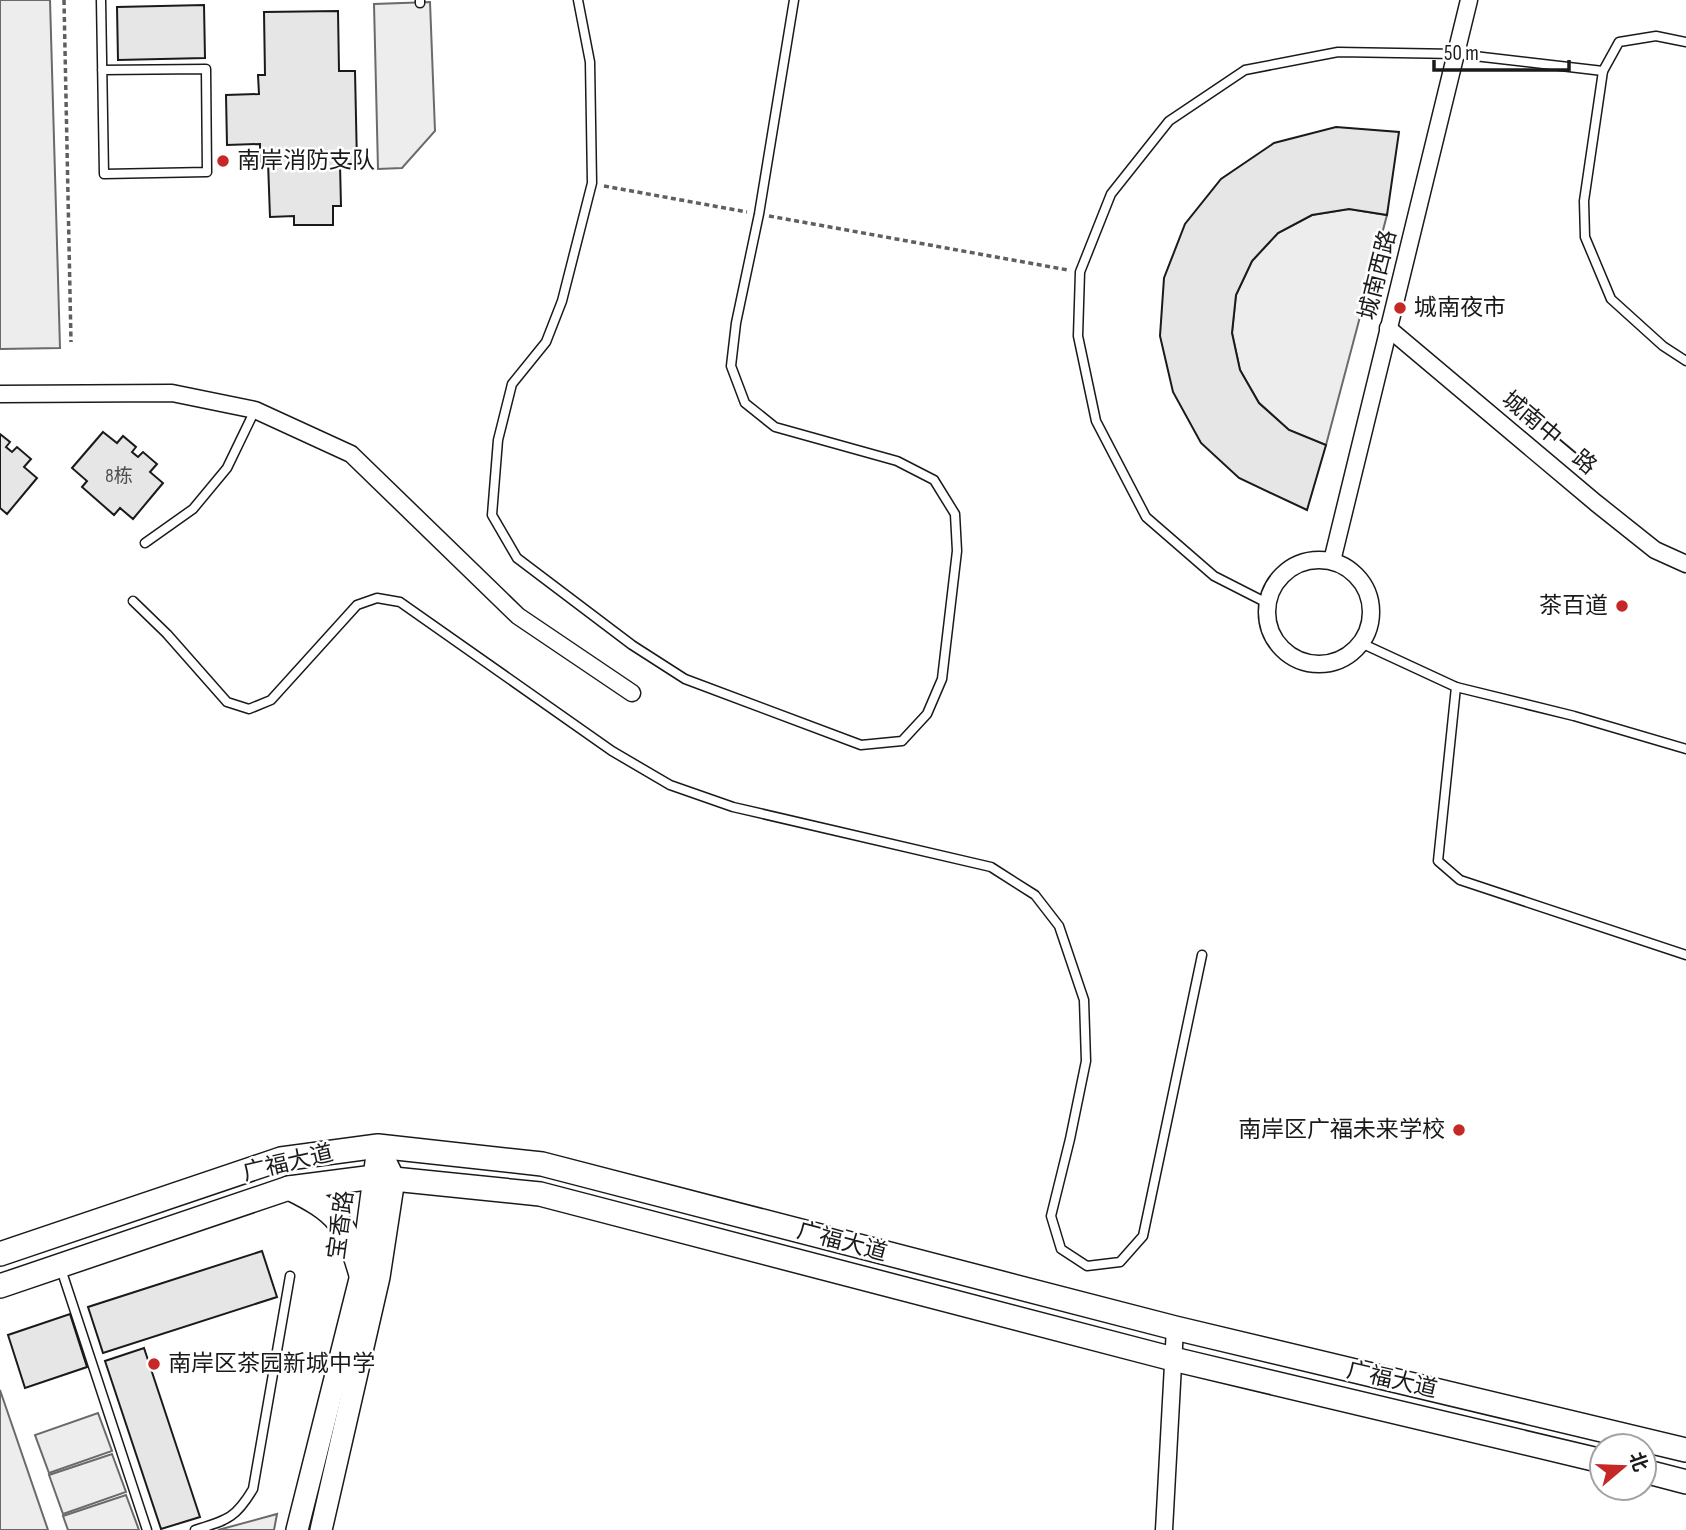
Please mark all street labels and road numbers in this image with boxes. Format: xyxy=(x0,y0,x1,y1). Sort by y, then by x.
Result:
street label: 城南西路 xyxy=(1353,227,1403,323)
street label: 城南中一路 xyxy=(1496,385,1602,481)
street label: 广福大道 xyxy=(240,1139,336,1187)
street label: 宝香路 xyxy=(322,1189,360,1261)
street label: 广福大道 xyxy=(794,1217,890,1267)
street label: 广福大道 xyxy=(1344,1356,1440,1404)

